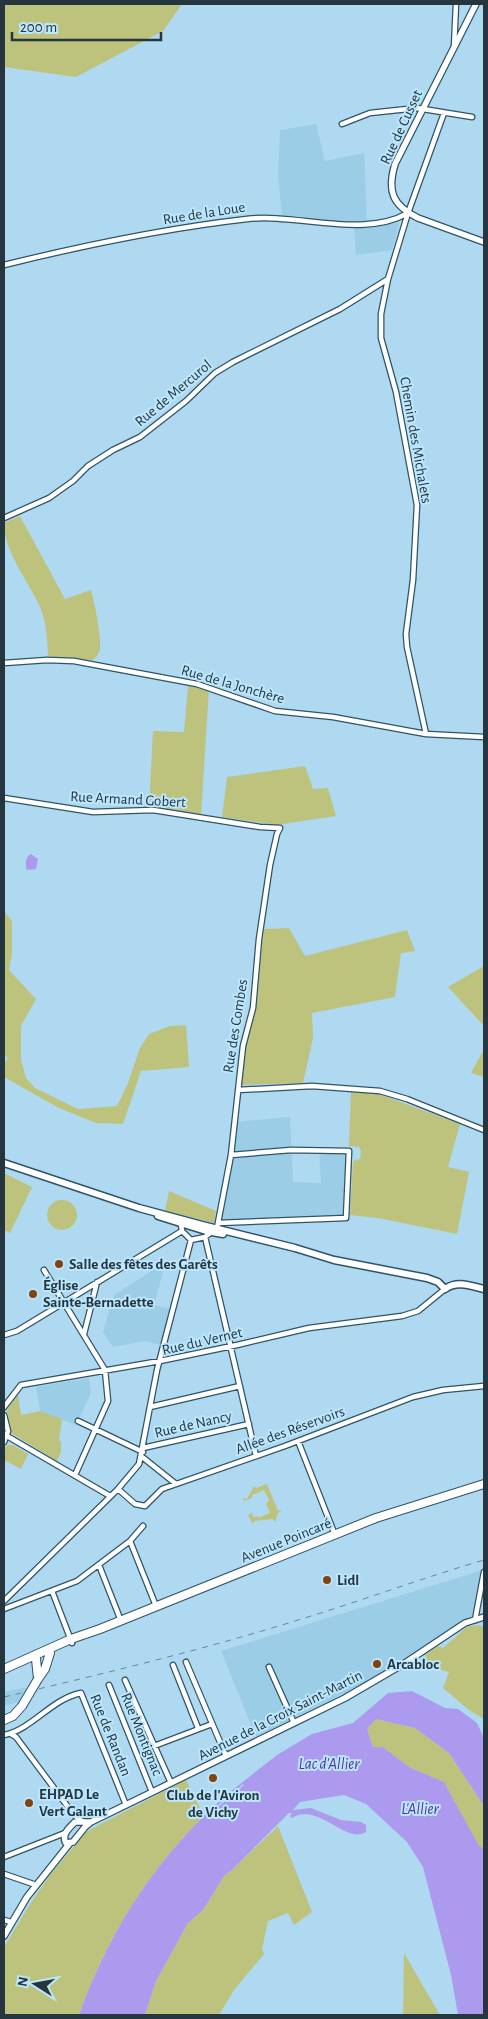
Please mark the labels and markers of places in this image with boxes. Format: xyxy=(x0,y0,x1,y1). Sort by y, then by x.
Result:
place label: Salle des fêtes des Garêts xyxy=(69,1257,218,1272)
marker: Salle des fêtes des Garêts xyxy=(53,1258,65,1270)
place label: Église Sainte-Bernadette xyxy=(43,1276,154,1310)
marker: Église Sainte-Bernadette xyxy=(27,1288,39,1300)
place label: Lidl xyxy=(337,1573,359,1588)
marker: Lidl xyxy=(321,1574,333,1586)
place label: Arcabloc xyxy=(387,1657,439,1672)
marker: Arcabloc xyxy=(371,1658,383,1670)
marker: Club de l'Aviron de Vichy xyxy=(207,1772,219,1784)
place label: EHPAD Le Vert Galant xyxy=(39,1787,107,1819)
place label: Club de l'Aviron de Vichy xyxy=(167,1788,260,1820)
marker: EHPAD Le Vert Galant xyxy=(23,1797,35,1809)

